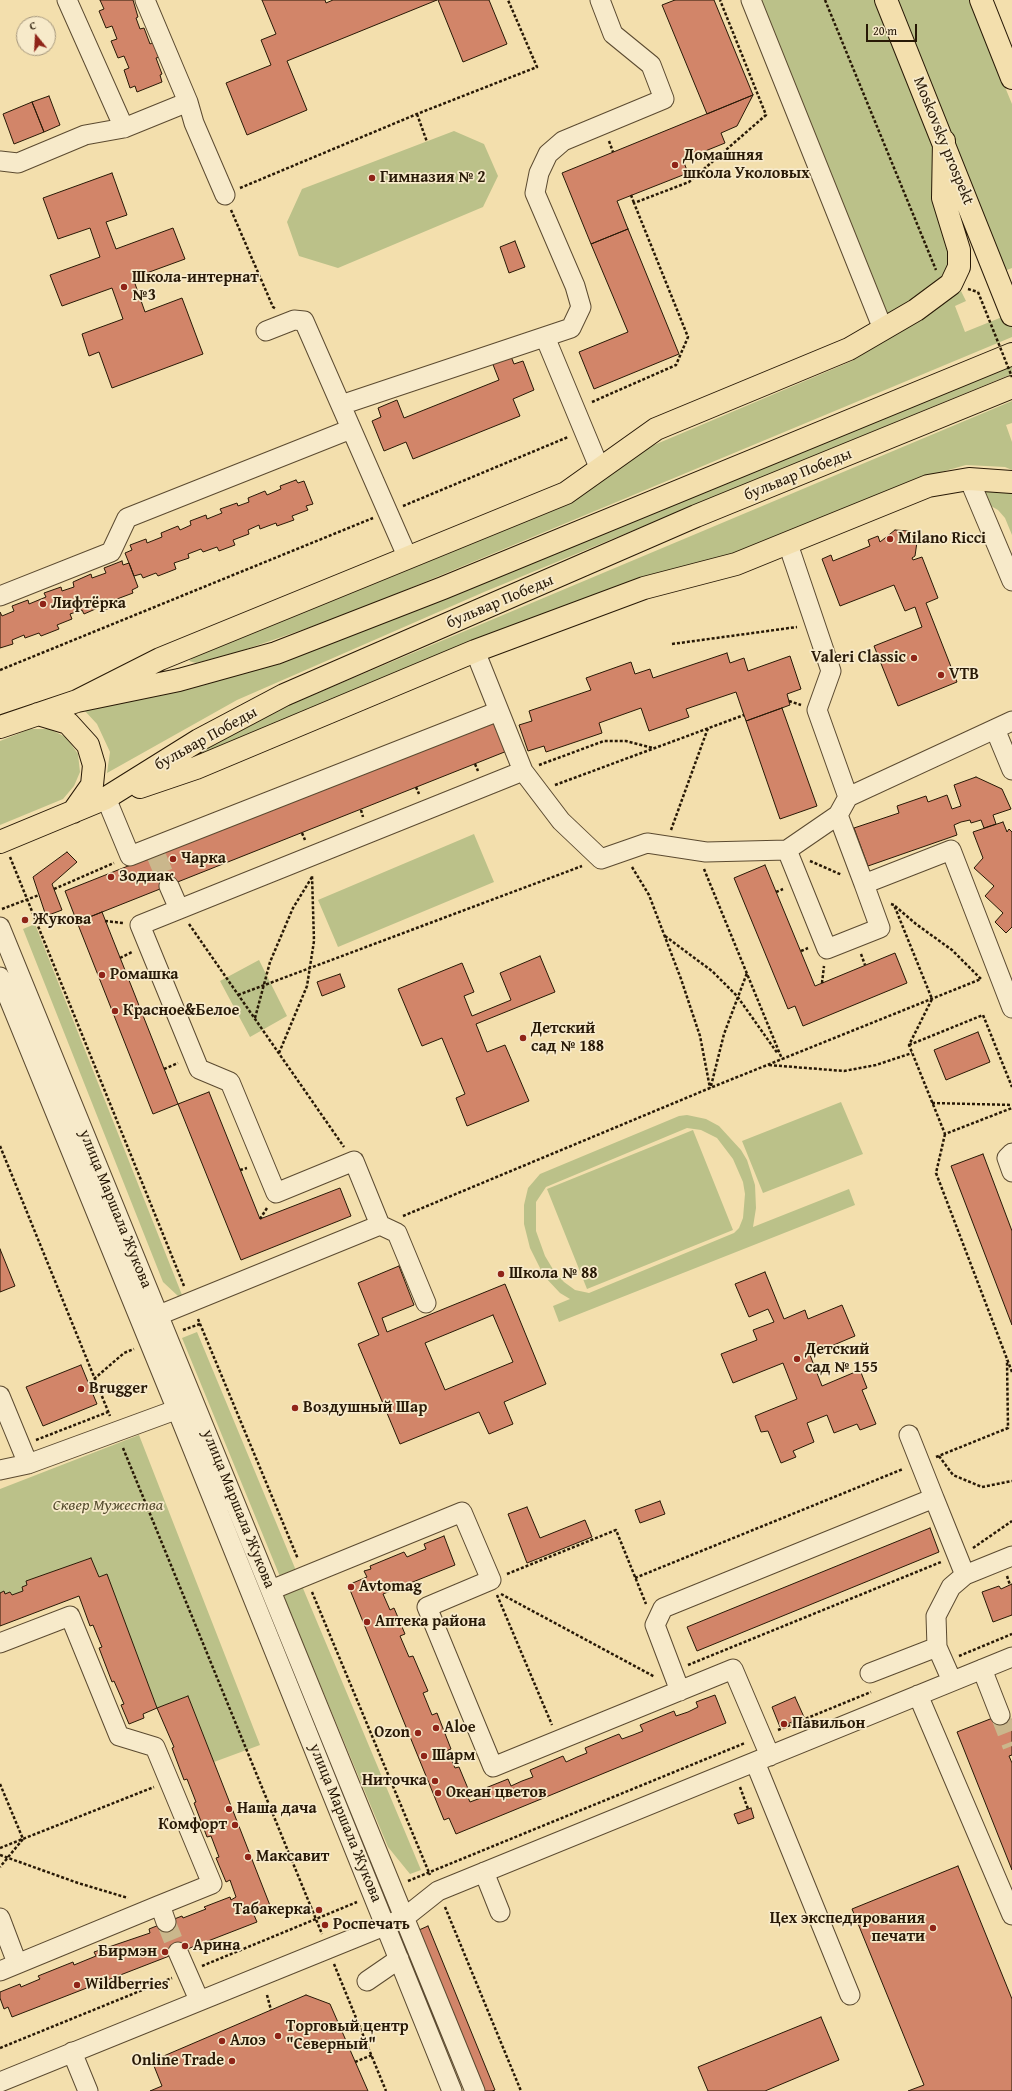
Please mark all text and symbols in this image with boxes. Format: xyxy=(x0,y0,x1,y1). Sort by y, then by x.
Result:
north arrow xyxy=(16,16,56,56)
scale bar xyxy=(868,16,919,42)
text: С xyxy=(27,17,38,34)
text: 20 m xyxy=(873,22,897,39)
street label: Moskovsky prospekt xyxy=(909,74,977,208)
place label: Домашняя школа Уколовых xyxy=(683,146,810,184)
marker: Домашняя школа Уколовых xyxy=(670,160,680,170)
place label: Гимназия № 2 xyxy=(380,168,486,188)
marker: Гимназия № 2 xyxy=(367,173,377,183)
place label: Школа-интернат №3 xyxy=(132,268,259,306)
marker: Школа-интернат №3 xyxy=(119,282,129,292)
street label: бульвар Победы xyxy=(741,445,855,505)
place label: Milano Ricci xyxy=(898,529,986,549)
marker: Milano Ricci xyxy=(885,534,895,544)
street label: бульвар Победы xyxy=(444,571,556,633)
place label: Лифтёрка xyxy=(51,594,126,614)
marker: Лифтёрка xyxy=(38,599,48,609)
place label: Valeri Classic xyxy=(811,648,906,668)
marker: Valeri Classic xyxy=(909,653,919,663)
place label: VTB xyxy=(949,665,979,685)
marker: VTB xyxy=(936,670,946,680)
street label: бульвар Победы xyxy=(151,703,261,775)
place label: Чарка xyxy=(181,849,226,869)
marker: Чарка xyxy=(168,854,178,864)
place label: Зодиак xyxy=(119,867,174,887)
marker: Зодиак xyxy=(106,872,116,882)
place label: Жукова xyxy=(33,910,91,930)
marker: Жукова xyxy=(20,915,30,925)
place label: Ромашка xyxy=(110,965,179,985)
marker: Ромашка xyxy=(97,970,107,980)
place label: Красное&Белое xyxy=(123,1001,239,1021)
marker: Красное&Белое xyxy=(110,1006,120,1016)
place label: Детский сад № 188 xyxy=(531,1019,604,1057)
marker: Детский сад № 188 xyxy=(518,1033,528,1043)
street label: улица Маршала Жукова xyxy=(74,1127,156,1291)
place label: Школа № 88 xyxy=(509,1264,598,1284)
marker: Школа № 88 xyxy=(496,1269,506,1279)
place label: Детский сад № 155 xyxy=(805,1340,878,1378)
marker: Детский сад № 155 xyxy=(792,1354,802,1364)
place label: Brugger xyxy=(89,1379,147,1399)
marker: Brugger xyxy=(76,1384,86,1394)
place label: Воздушный Шар xyxy=(303,1398,427,1418)
marker: Воздушный Шар xyxy=(290,1403,300,1413)
street label: улица Маршала Жукова xyxy=(197,1427,279,1591)
park label: Сквер Мужества xyxy=(53,1496,163,1516)
place label: Avtomag xyxy=(359,1577,422,1597)
marker: Avtomag xyxy=(346,1582,356,1592)
place label: Аптека района xyxy=(375,1612,486,1632)
marker: Аптека района xyxy=(362,1617,372,1627)
place label: Павильон xyxy=(792,1714,865,1734)
place label: Aloe xyxy=(444,1718,476,1738)
marker: Павильон xyxy=(779,1719,789,1729)
place label: Ozon xyxy=(374,1723,410,1743)
marker: Aloe xyxy=(431,1723,441,1733)
marker: Ozon xyxy=(413,1728,423,1738)
street label: улица Маршала Жукова xyxy=(304,1741,386,1905)
place label: Шарм xyxy=(432,1746,475,1766)
marker: Шарм xyxy=(419,1751,429,1761)
place label: Ниточка xyxy=(362,1771,427,1791)
marker: Ниточка xyxy=(430,1776,440,1786)
place label: Океан цветов xyxy=(446,1783,547,1803)
marker: Океан цветов xyxy=(433,1788,443,1798)
place label: Наша дача xyxy=(237,1799,317,1819)
marker: Наша дача xyxy=(224,1804,234,1814)
place label: Комфорт xyxy=(158,1815,227,1835)
marker: Комфорт xyxy=(230,1820,240,1830)
place label: Максавит xyxy=(256,1847,329,1867)
marker: Максавит xyxy=(243,1852,253,1862)
place label: Табакерка xyxy=(233,1900,311,1920)
marker: Табакерка xyxy=(314,1905,324,1915)
place label: Цех экспедирования печати xyxy=(770,1909,925,1947)
place label: Роспечать xyxy=(333,1915,410,1935)
marker: Роспечать xyxy=(320,1920,330,1930)
marker: Цех экспедирования печати xyxy=(928,1923,938,1933)
place label: Арина xyxy=(193,1936,240,1956)
marker: Арина xyxy=(180,1941,190,1951)
place label: Бирмэн xyxy=(98,1942,157,1962)
marker: Бирмэн xyxy=(160,1947,170,1957)
place label: Wildberries xyxy=(85,1975,169,1995)
marker: Wildberries xyxy=(72,1980,82,1990)
place label: Торговый центр "Северный" xyxy=(286,2017,409,2055)
place label: Алоэ xyxy=(230,2031,266,2051)
marker: Торговый центр "Северный" xyxy=(273,2031,283,2041)
marker: Алоэ xyxy=(217,2036,227,2046)
place label: Online Trade xyxy=(132,2051,224,2071)
marker: Online Trade xyxy=(227,2056,237,2066)

